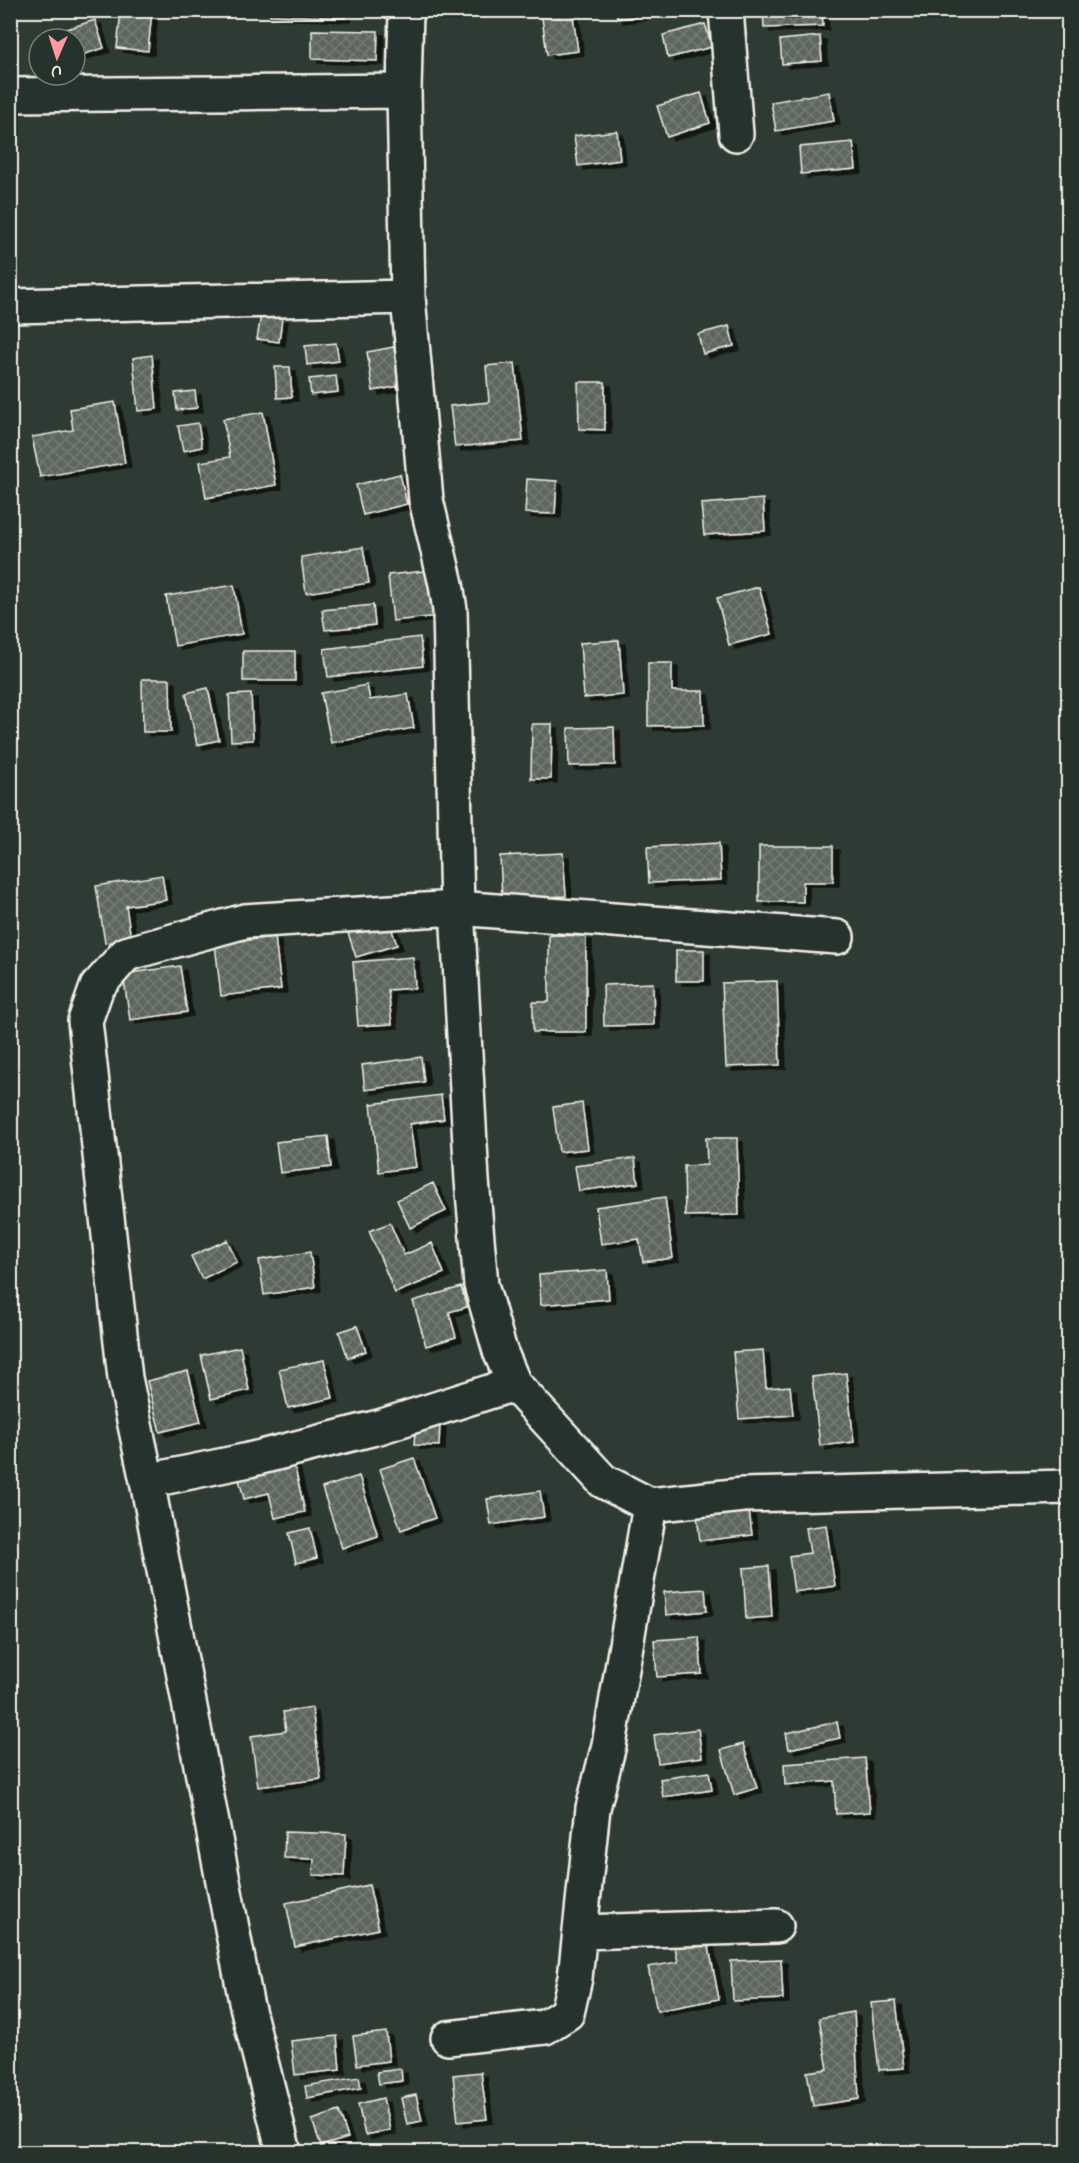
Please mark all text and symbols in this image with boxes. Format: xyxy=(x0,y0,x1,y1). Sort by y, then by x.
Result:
north arrow xyxy=(27,27,87,87)
text: U xyxy=(51,60,62,81)

